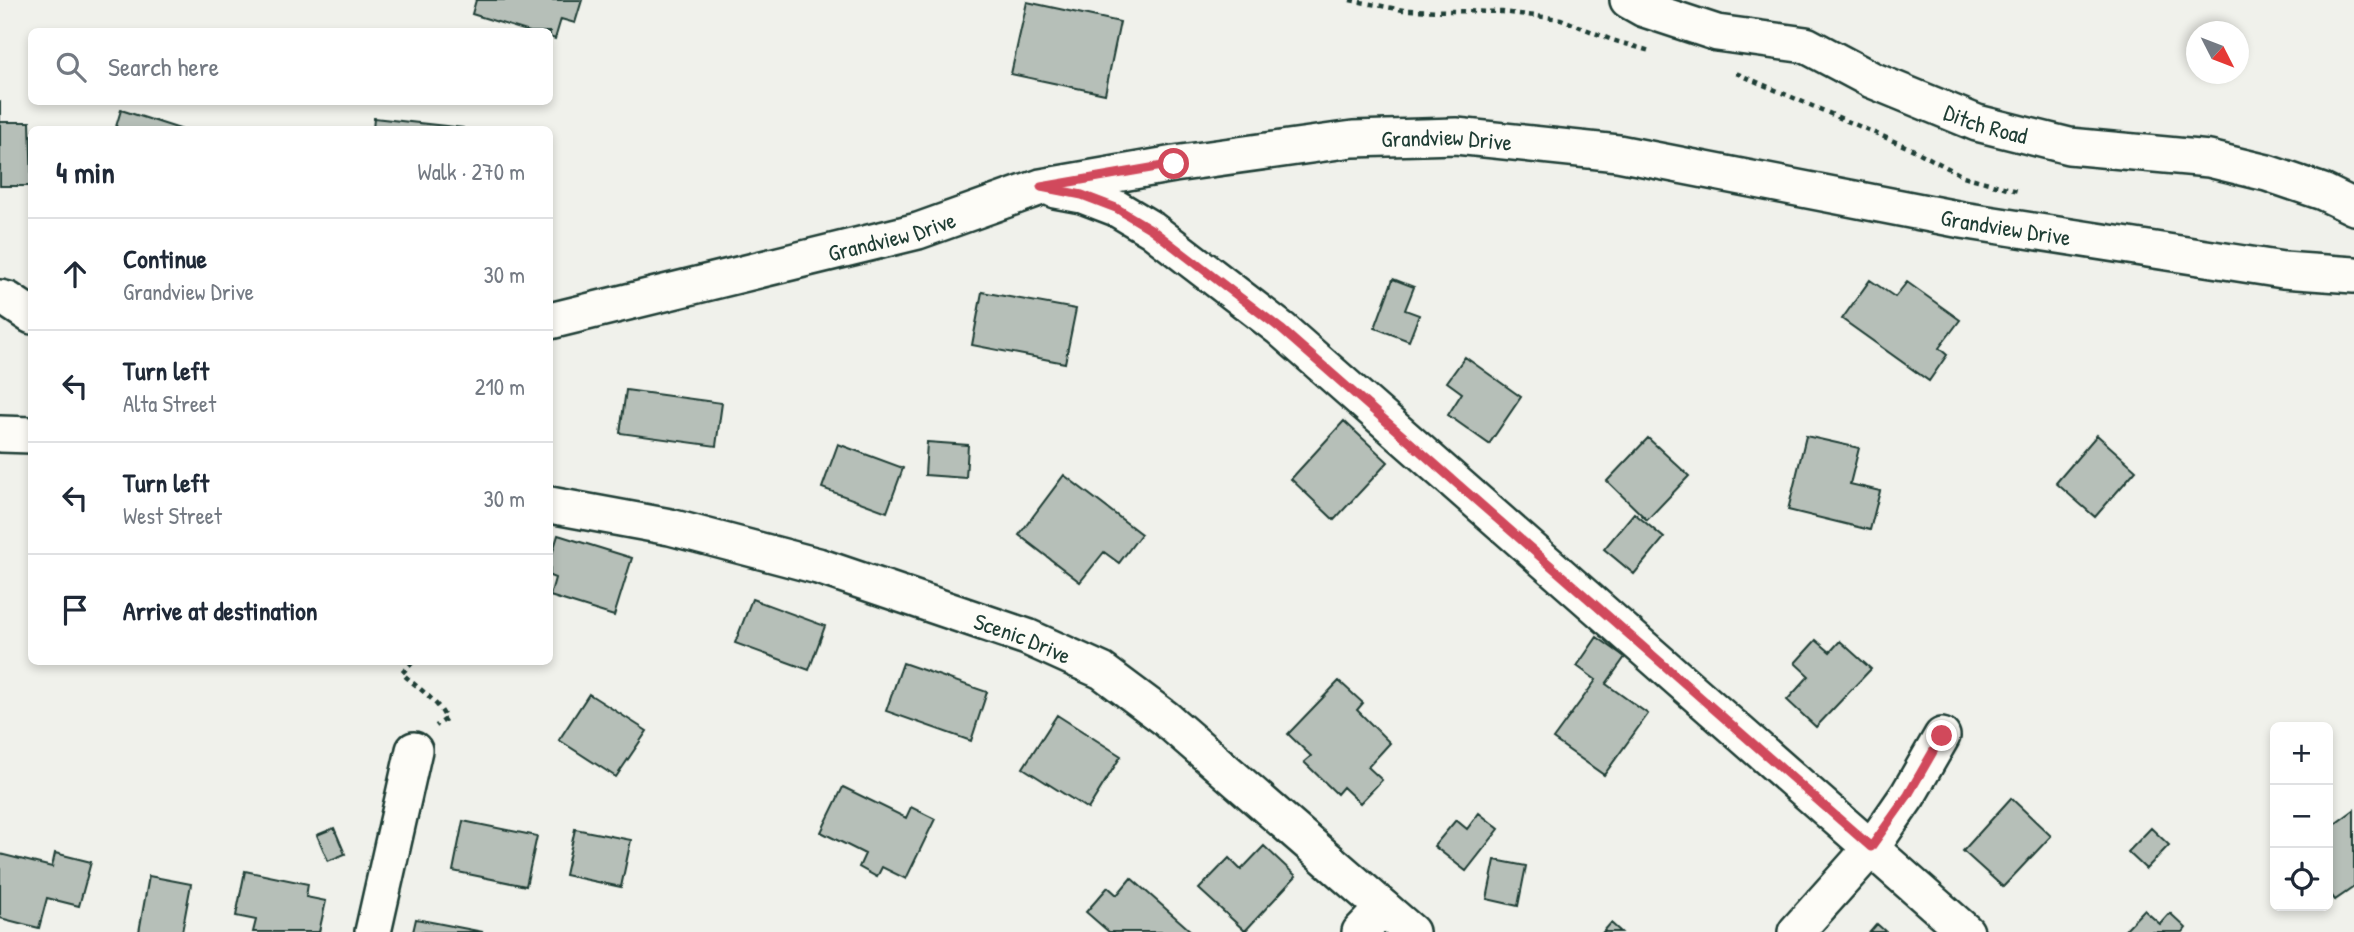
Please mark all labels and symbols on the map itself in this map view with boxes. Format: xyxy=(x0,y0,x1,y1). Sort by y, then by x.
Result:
north arrow xyxy=(2186,21,2249,84)
street label: Ditch Road xyxy=(1940,96,2031,151)
street label: Grandview Drive xyxy=(1381,120,1514,157)
route start xyxy=(1158,148,1189,179)
street label: Grandview Drive xyxy=(1938,201,2073,252)
street label: Grandview Drive xyxy=(825,203,960,268)
street label: Scenic Drive xyxy=(970,605,1076,671)
route end xyxy=(1926,720,1957,751)

